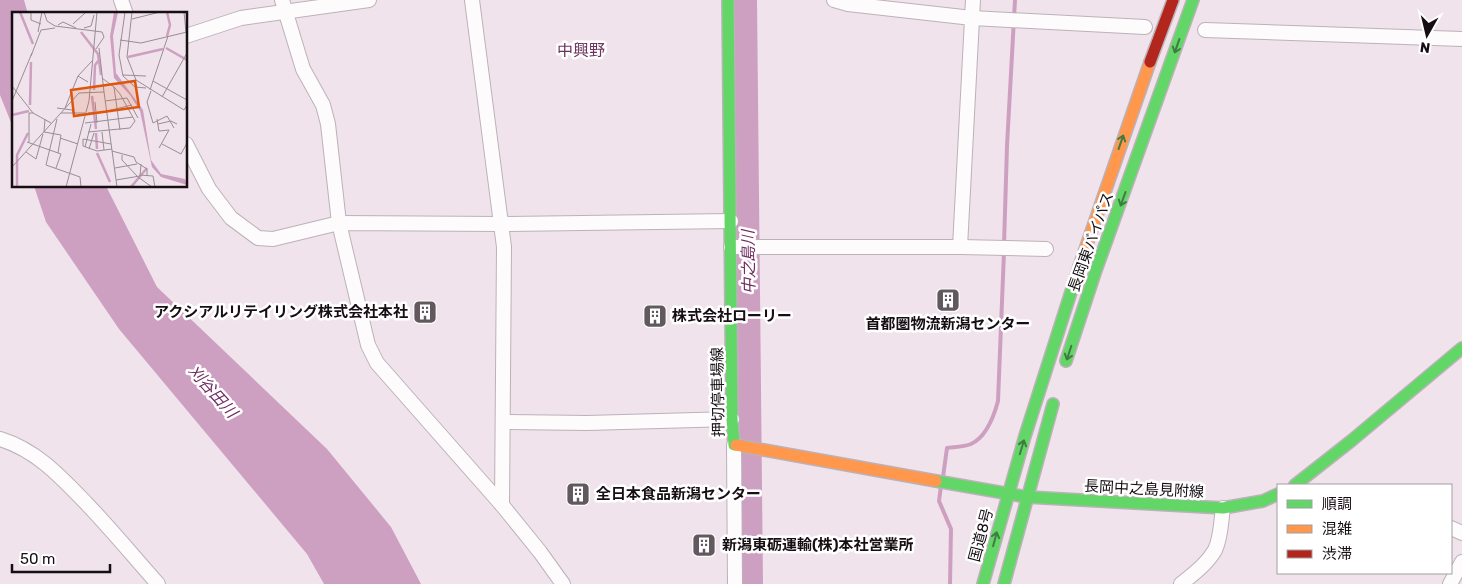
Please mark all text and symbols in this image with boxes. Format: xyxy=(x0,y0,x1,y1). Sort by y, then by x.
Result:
north arrow xyxy=(1402,10,1452,60)
inset map xyxy=(12,12,188,188)
one-way arrow xyxy=(1171,38,1181,54)
text: N xyxy=(1419,38,1431,56)
district label: 中興野 xyxy=(557,41,605,60)
one-way arrow xyxy=(1117,135,1126,151)
street label: 長岡東バイパス xyxy=(1065,190,1117,294)
one-way arrow xyxy=(1117,191,1127,207)
water label: 中之島川 xyxy=(738,228,759,294)
building icon: 首都圏物流新潟センター xyxy=(935,287,961,313)
building icon: アクシアルリテイリング株式会社本社 xyxy=(412,299,438,325)
place label: アクシアルリテイリング株式会社本社 xyxy=(154,303,408,321)
building icon: 株式会社ローリー xyxy=(642,303,668,329)
place label: 株式会社ローリー xyxy=(672,307,792,325)
place label: 首都圏物流新潟センター xyxy=(865,315,1031,333)
one-way arrow xyxy=(1064,344,1073,360)
street label: 押切停車場線 xyxy=(708,347,728,437)
water label: 刈谷田川 xyxy=(184,361,242,423)
one-way arrow xyxy=(1018,439,1027,455)
street label: 長岡中之島見附線 xyxy=(1084,477,1204,501)
building icon: 全日本食品新潟センター xyxy=(565,481,591,507)
legend xyxy=(1277,484,1452,574)
place label: 全日本食品新潟センター xyxy=(596,485,761,503)
text: 順調 xyxy=(1322,495,1352,513)
street label: 国道8号 xyxy=(965,506,997,564)
text: 混雑 xyxy=(1322,520,1352,538)
one-way arrow xyxy=(991,531,1001,547)
building icon: 新潟東砺運輸(株)本社営業所 xyxy=(691,532,717,558)
place label: 新潟東砺運輸(株)本社営業所 xyxy=(722,536,914,554)
scale bar xyxy=(12,542,110,574)
text: 渋滞 xyxy=(1322,545,1352,563)
text: 50 m xyxy=(20,550,55,568)

